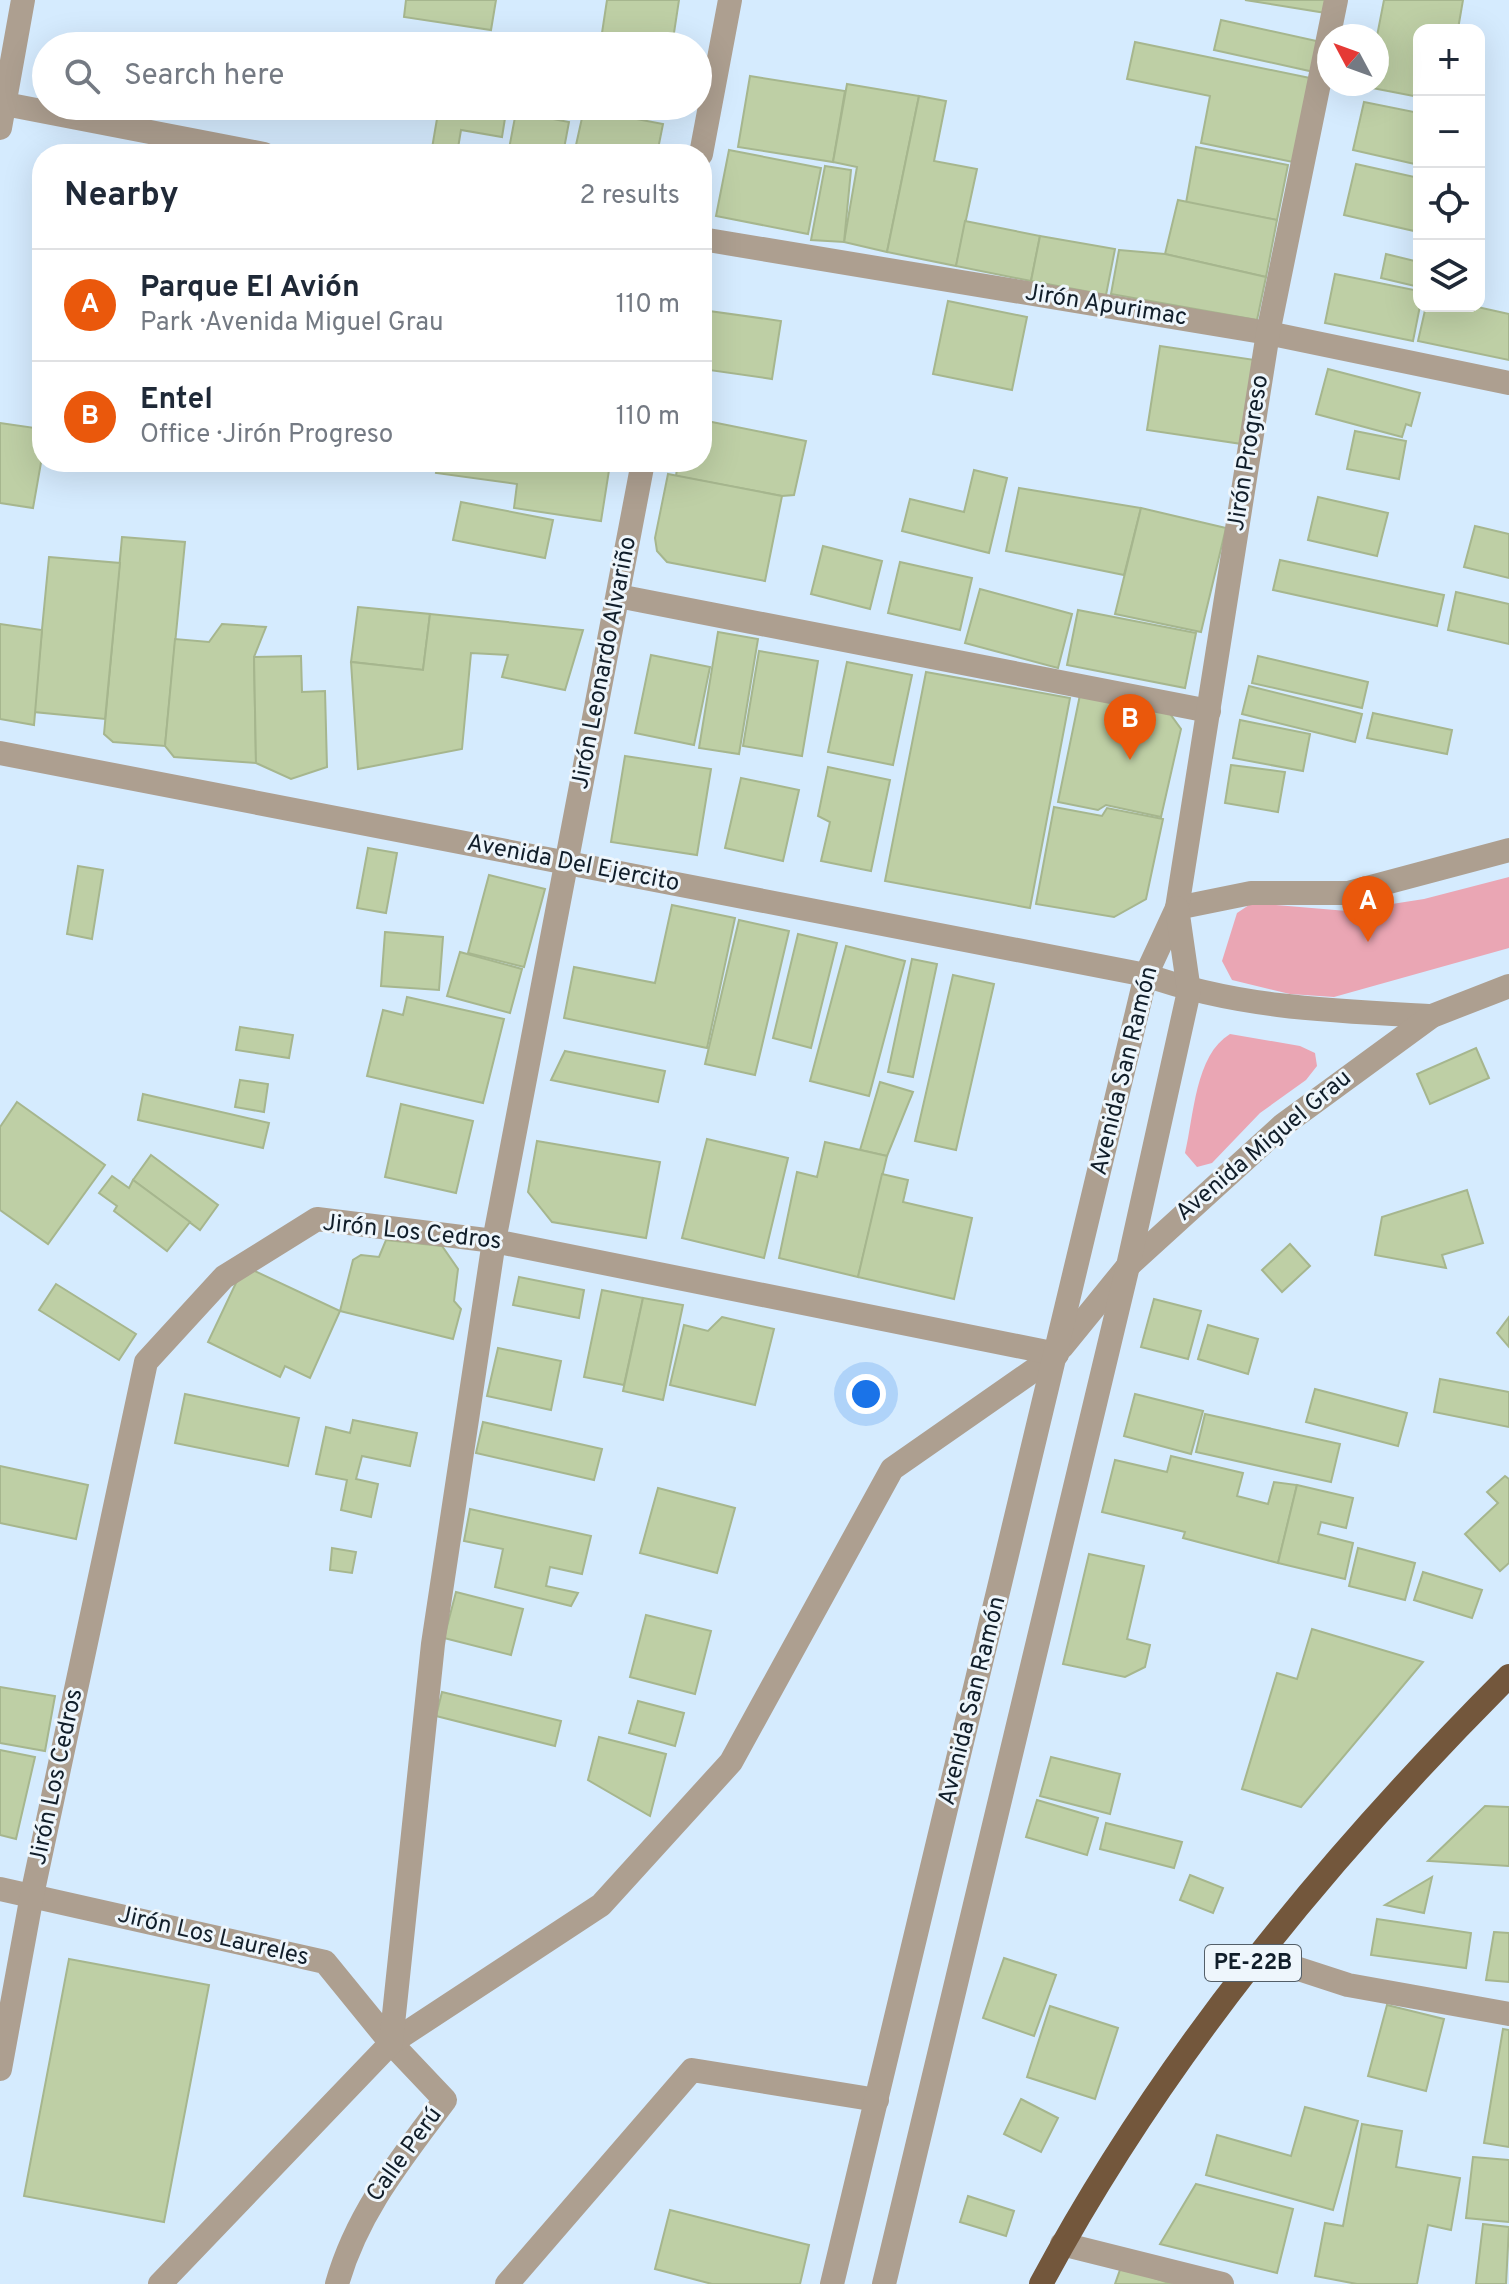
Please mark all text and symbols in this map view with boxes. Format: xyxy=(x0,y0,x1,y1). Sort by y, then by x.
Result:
north arrow xyxy=(1317,24,1389,96)
map controls xyxy=(1413,24,1485,312)
button: + xyxy=(1413,24,1485,96)
search box xyxy=(32,32,712,120)
icon: search xyxy=(60,54,104,98)
text: Search here xyxy=(124,58,284,95)
button: − xyxy=(1413,96,1485,168)
button: locate xyxy=(1413,168,1485,240)
text: Nearby xyxy=(64,175,179,218)
text: 2 results xyxy=(580,180,680,213)
button: layers xyxy=(1413,240,1485,312)
text: Parque El Avión xyxy=(140,270,360,307)
street label: Jirón Apurimac xyxy=(1023,278,1189,334)
text: A xyxy=(81,289,99,322)
text: 110 m xyxy=(616,289,680,322)
text: Park · Avenida Miguel Grau xyxy=(140,307,444,340)
street label: Jirón Progreso xyxy=(1222,373,1276,533)
text: Entel xyxy=(140,382,213,419)
text: B xyxy=(81,401,99,434)
text: 110 m xyxy=(616,401,680,434)
text: Office · Jirón Progreso xyxy=(140,419,393,452)
street label: Jirón Leonardo Alvariño xyxy=(566,534,644,792)
pin: B xyxy=(1104,694,1156,760)
street label: Avenida Del Ejercito xyxy=(464,829,682,899)
pin: A xyxy=(1342,876,1394,942)
street label: Avenida San Ramón xyxy=(1084,963,1166,1179)
street label: Avenida Miguel Grau xyxy=(1170,1064,1358,1228)
street label: Jirón Los Cedros xyxy=(321,1209,503,1257)
your location xyxy=(846,1374,886,1414)
street label: Avenida San Ramón xyxy=(932,1593,1014,1809)
street label: Jirón Los Cedros xyxy=(24,1686,90,1868)
street label: Jirón Los Laureles xyxy=(114,1900,312,1974)
road number: PE-22B xyxy=(1205,1945,1301,1981)
street label: Calle Perú xyxy=(360,2102,450,2208)

